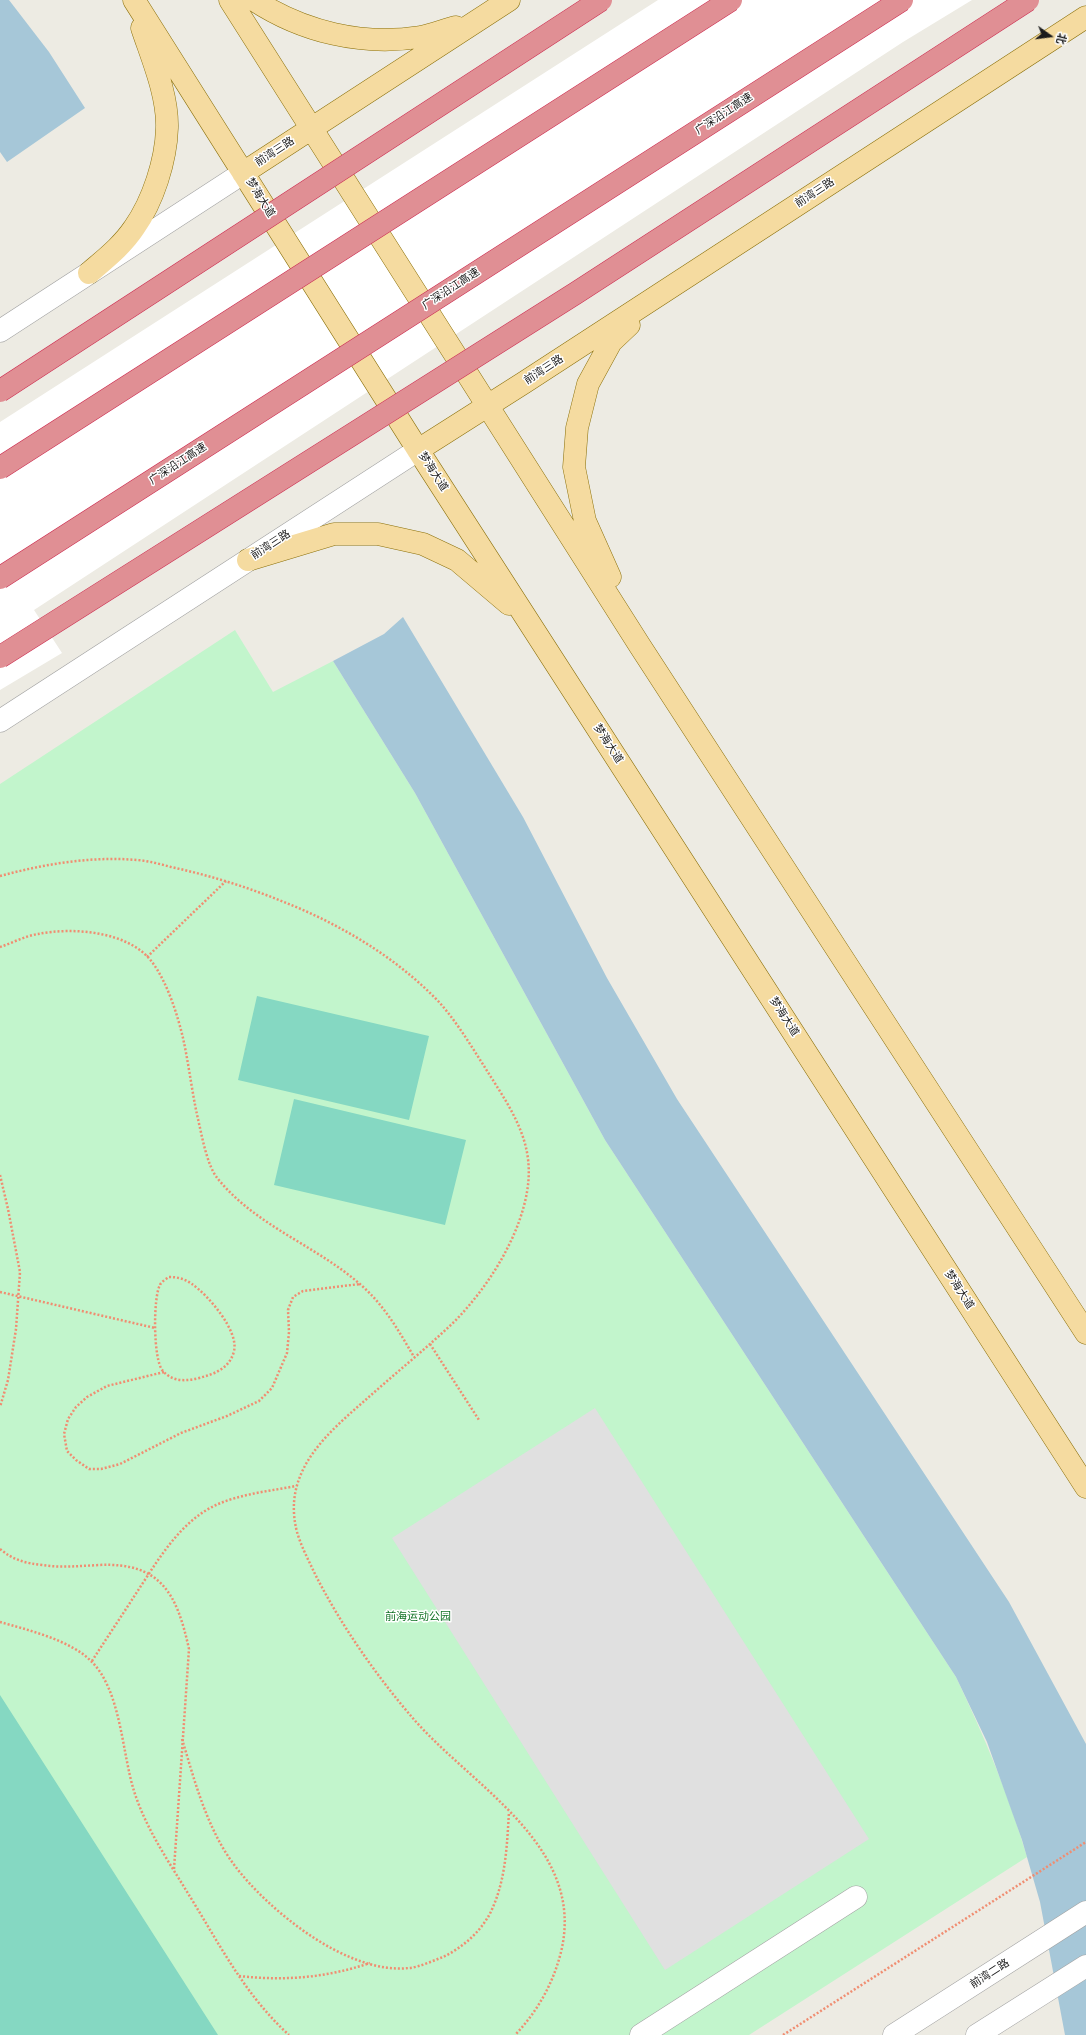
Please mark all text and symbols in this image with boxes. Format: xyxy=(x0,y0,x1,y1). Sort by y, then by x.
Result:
north arrow xyxy=(1030,16,1070,56)
text: 北 xyxy=(1054,32,1070,46)
street label: 广深沿江高速 xyxy=(693,90,755,138)
street label: 前湾三路 xyxy=(253,134,297,170)
street label: 前湾三路 xyxy=(793,175,837,211)
street label: 梦海大道 xyxy=(243,176,277,220)
street label: 广深沿江高速 xyxy=(420,265,482,313)
street label: 前湾三路 xyxy=(522,352,566,388)
street label: 广深沿江高速 xyxy=(147,440,209,488)
street label: 梦海大道 xyxy=(415,450,451,494)
street label: 前湾三路 xyxy=(249,527,293,563)
street label: 梦海大道 xyxy=(590,722,626,766)
street label: 梦海大道 xyxy=(766,995,802,1039)
street label: 梦海大道 xyxy=(941,1268,977,1312)
park label: 前海运动公园 xyxy=(385,1610,451,1624)
street label: 前湾二路 xyxy=(968,1956,1012,1992)

